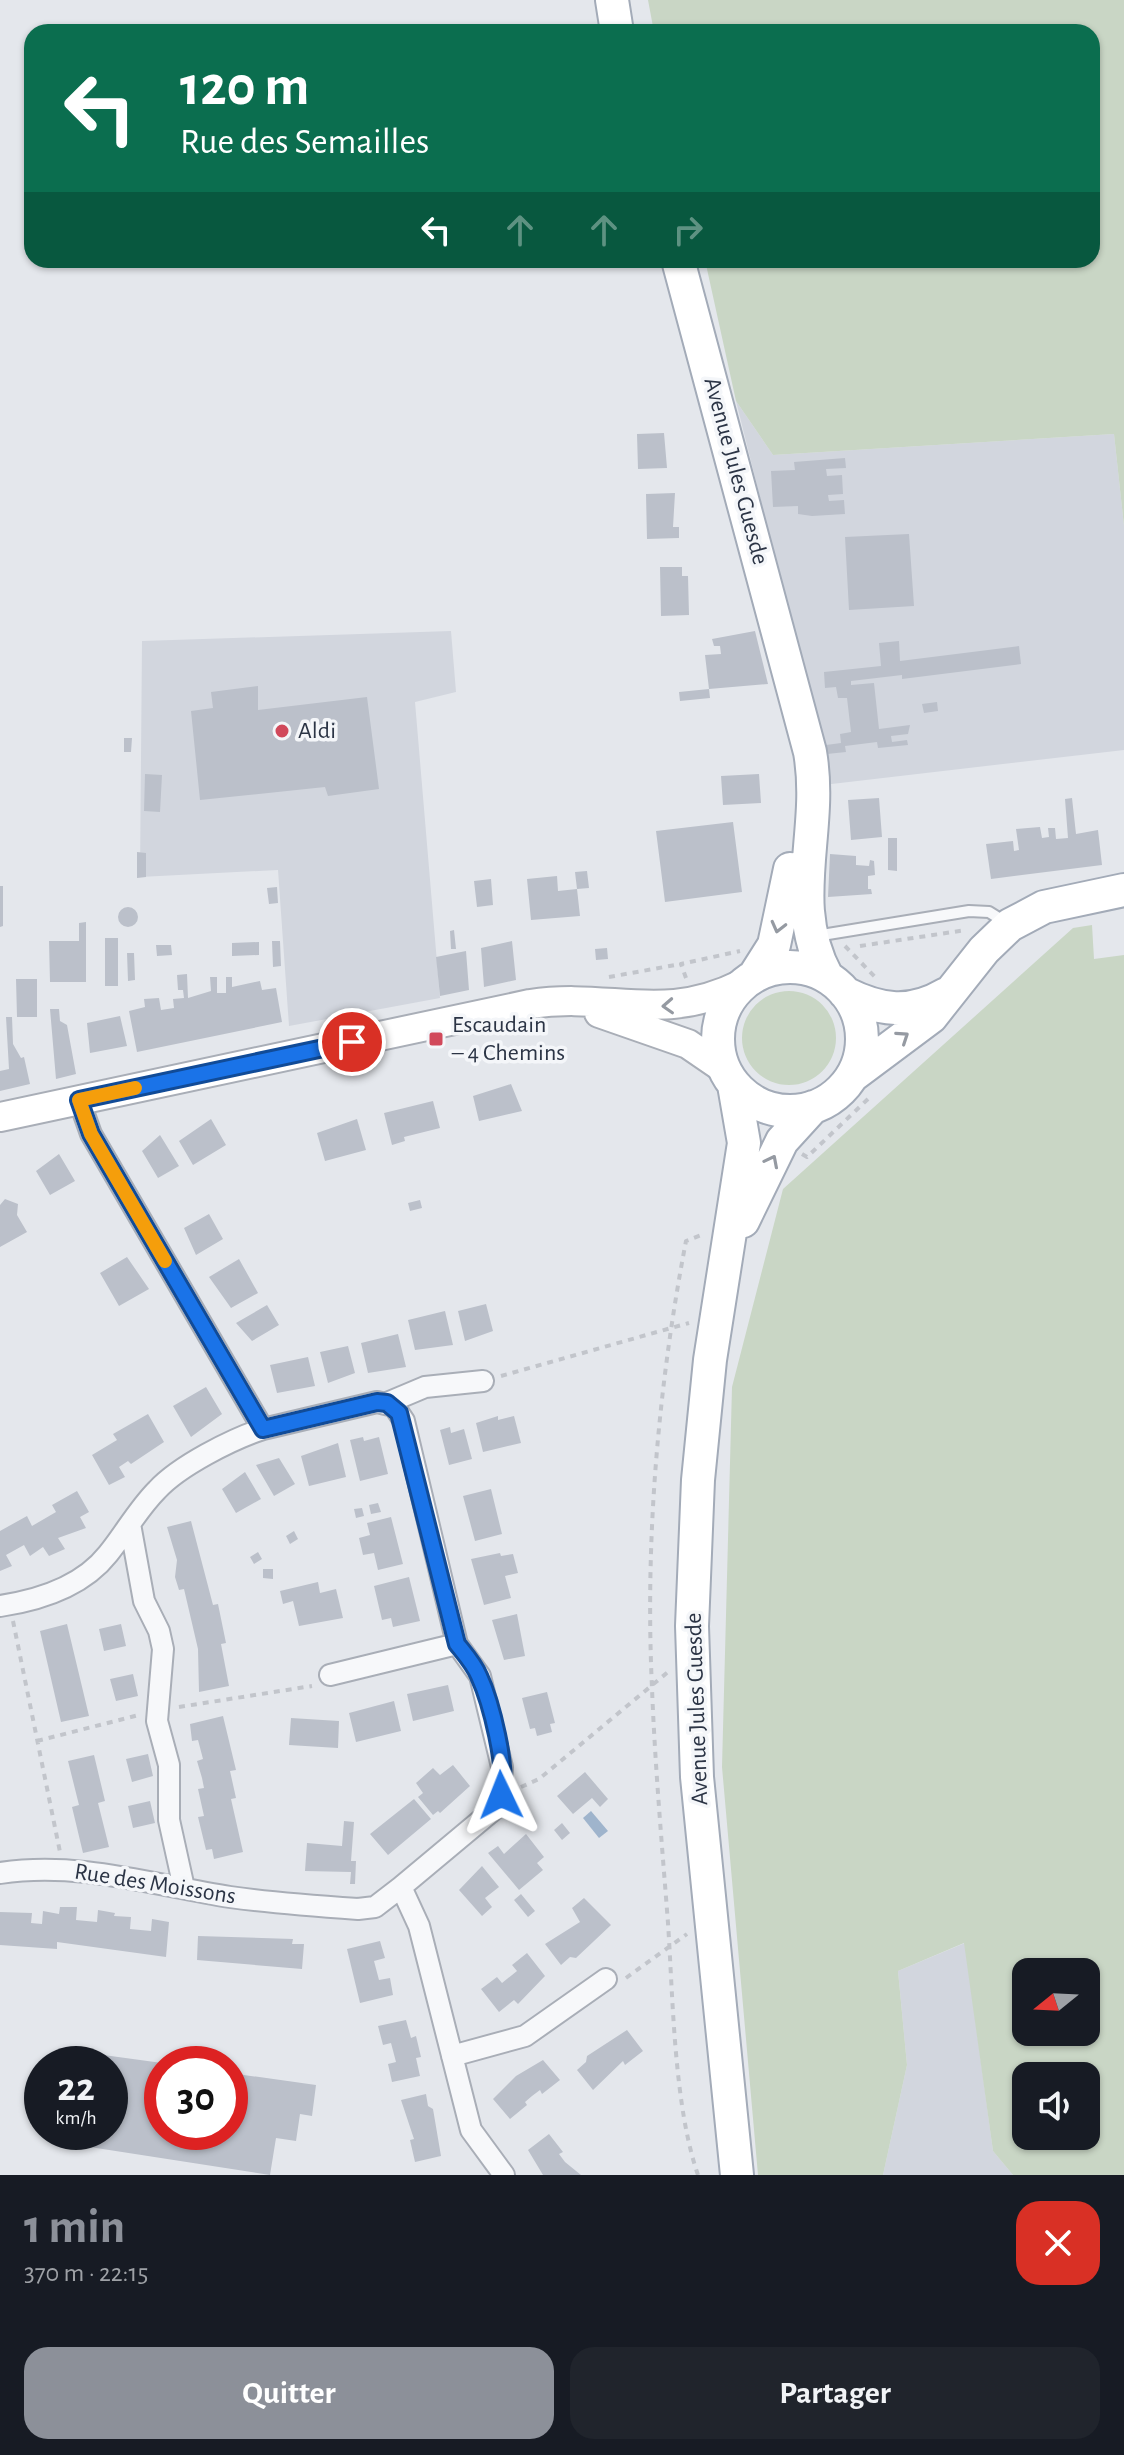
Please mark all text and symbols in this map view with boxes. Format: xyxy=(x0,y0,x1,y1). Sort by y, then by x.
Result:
icon: left xyxy=(48,56,152,160)
text: 120 m xyxy=(180,59,309,115)
text: Rue des Semailles xyxy=(180,124,429,160)
icon: left xyxy=(414,208,458,252)
icon: ahead xyxy=(498,208,542,252)
icon: ahead xyxy=(582,208,626,252)
icon: right xyxy=(666,208,710,252)
street label: Avenue Jules Guesde xyxy=(699,375,773,567)
place label: Aldi xyxy=(298,719,336,743)
marker: Aldi xyxy=(273,722,291,740)
one-way arrow xyxy=(771,920,788,933)
one-way arrow xyxy=(661,998,674,1015)
pin xyxy=(318,1008,386,1076)
place label: Escaudain – 4 Chemins xyxy=(451,1013,565,1065)
icon: arrive xyxy=(330,1020,374,1064)
marker: Escaudain – 4 Chemins xyxy=(427,1030,445,1048)
one-way arrow xyxy=(895,1032,909,1047)
one-way arrow xyxy=(762,1154,777,1169)
street label: Avenue Jules Guesde xyxy=(682,1612,712,1806)
position arrow xyxy=(459,1753,543,1837)
street label: Rue des Moissons xyxy=(73,1859,237,1909)
north arrow xyxy=(1012,1958,1100,2046)
map controls xyxy=(1012,1958,1100,2150)
speed limit sign: 30 xyxy=(144,2046,248,2150)
button: sound xyxy=(1012,2062,1100,2150)
text: 22 xyxy=(57,2068,95,2108)
text: km/h xyxy=(55,2108,97,2128)
button: close xyxy=(1016,2201,1100,2285)
text: 1 min xyxy=(24,2204,125,2252)
text: 370 m · 22:15 xyxy=(24,2260,148,2286)
button: Quitter xyxy=(24,2347,554,2439)
button: Partager xyxy=(570,2347,1100,2439)

